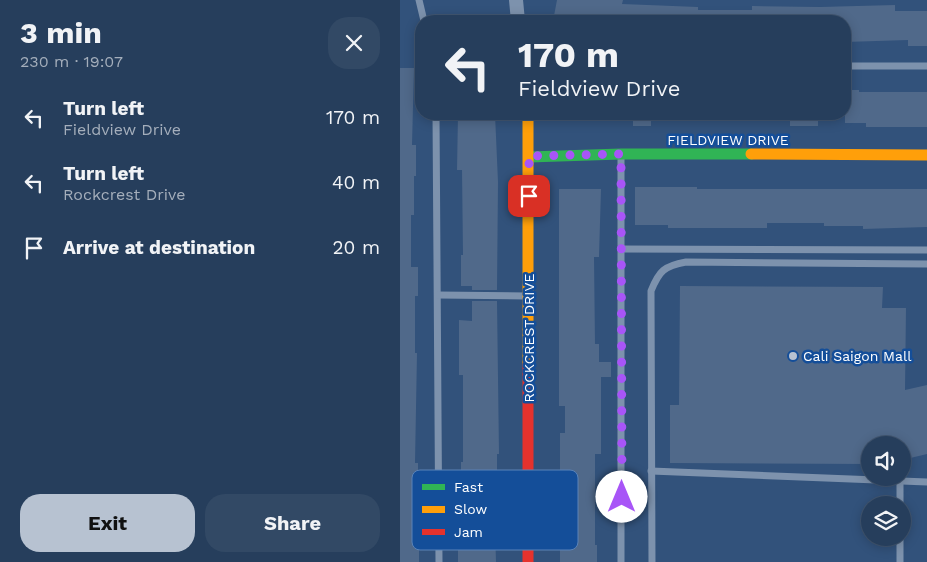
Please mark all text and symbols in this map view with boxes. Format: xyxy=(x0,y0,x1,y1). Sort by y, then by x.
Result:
text: 3 min xyxy=(20,15,102,50)
button: close xyxy=(328,17,380,69)
text: 170 m xyxy=(518,34,619,76)
icon: left xyxy=(435,35,500,100)
text: 230 m · 19:07 xyxy=(20,52,123,71)
text: Fieldview Drive xyxy=(518,76,680,101)
text: Turn left xyxy=(63,97,144,120)
icon: left xyxy=(20,104,48,132)
text: 170 m xyxy=(326,106,380,129)
text: Fieldview Drive xyxy=(63,120,181,139)
street label: FIELDVIEW DRIVE xyxy=(667,132,789,148)
text: Turn left xyxy=(63,162,144,185)
icon: left xyxy=(20,169,48,197)
text: 40 m xyxy=(332,171,380,194)
pin xyxy=(508,175,550,217)
icon: arrive xyxy=(515,182,543,210)
text: Rockcrest Drive xyxy=(63,185,186,204)
icon: arrive xyxy=(20,234,48,262)
text: Arrive at destination xyxy=(63,236,255,259)
text: 20 m xyxy=(333,236,380,259)
street label: ROCKCREST DRIVE xyxy=(521,273,537,402)
place label: Cali Saigon Mall xyxy=(803,348,912,364)
marker: Cali Saigon Mall xyxy=(787,350,799,362)
map controls xyxy=(861,436,911,546)
button: sound xyxy=(861,436,911,486)
legend xyxy=(412,470,578,550)
position arrow xyxy=(595,470,647,522)
text: Fast xyxy=(454,479,483,495)
button: Exit xyxy=(20,494,195,552)
button: Share xyxy=(205,494,380,552)
button: layers xyxy=(861,496,911,546)
text: Slow xyxy=(454,501,487,517)
text: Jam xyxy=(454,524,483,540)

